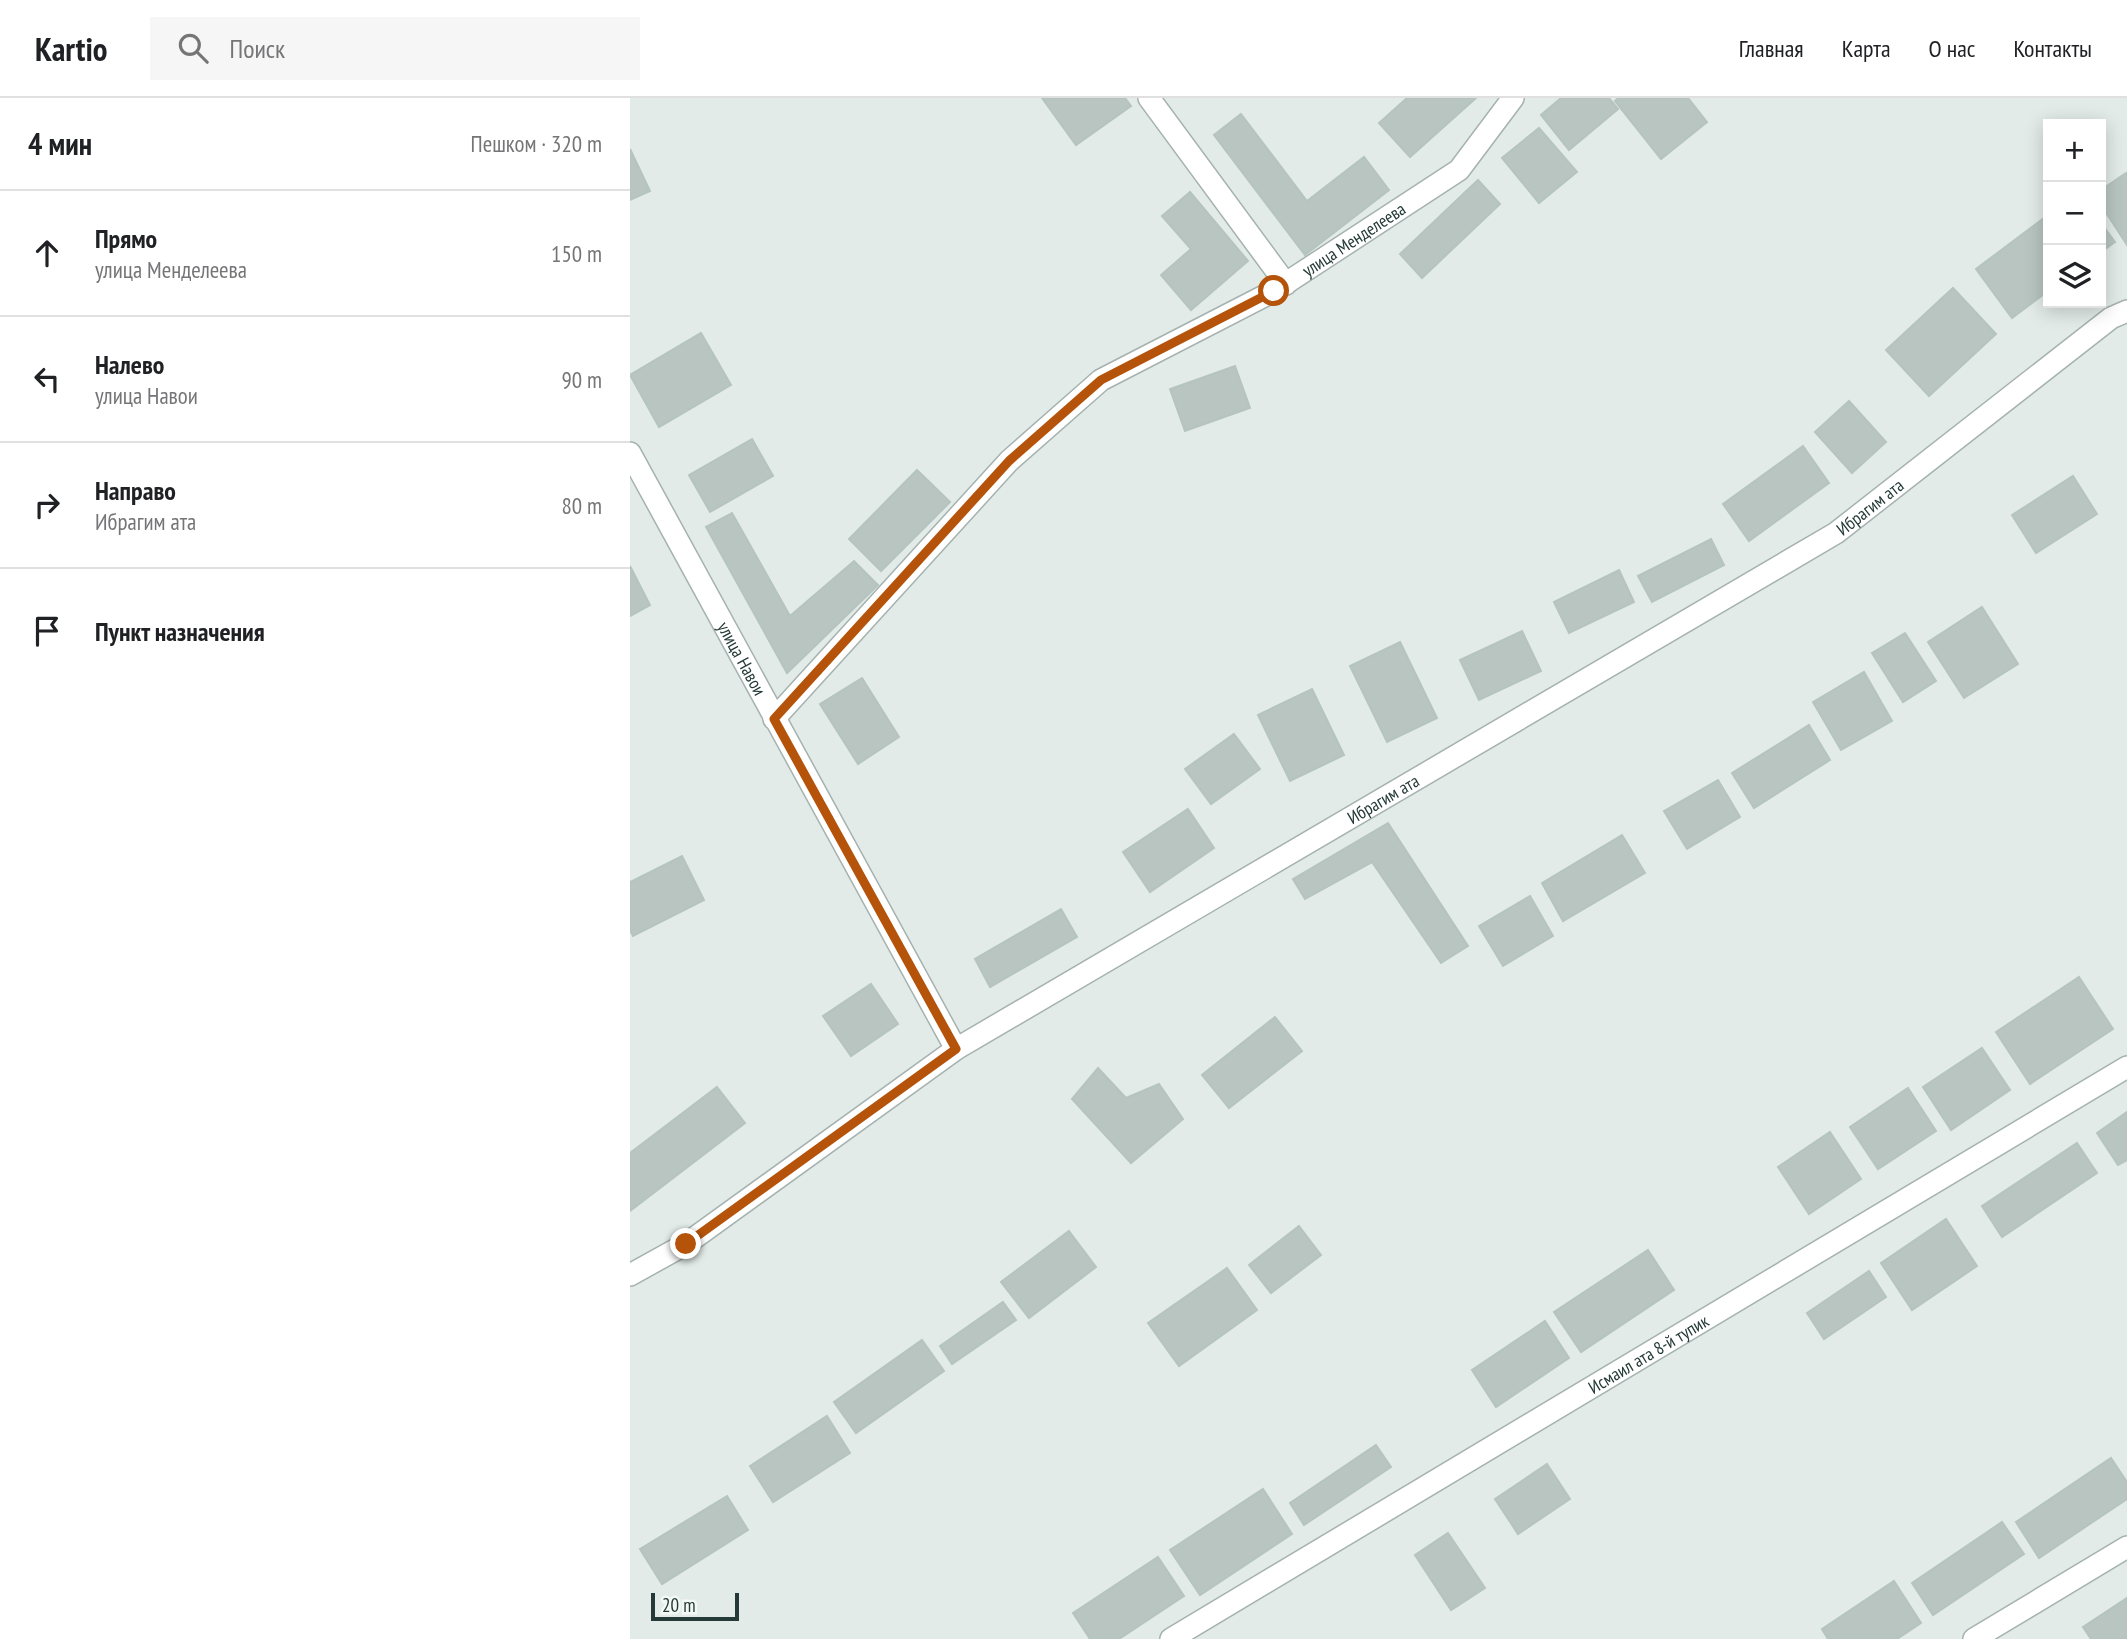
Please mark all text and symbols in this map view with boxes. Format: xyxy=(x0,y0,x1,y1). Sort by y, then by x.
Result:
search box xyxy=(150,17,640,80)
text: Kartio xyxy=(35,27,108,70)
icon: search xyxy=(174,29,212,67)
text: Поиск xyxy=(230,32,285,65)
text: Главная xyxy=(1739,33,1804,64)
text: Карта xyxy=(1842,33,1891,64)
text: О нас xyxy=(1929,33,1975,64)
text: Контакты xyxy=(2013,33,2092,64)
map controls xyxy=(2043,119,2106,308)
button: + xyxy=(2043,119,2106,182)
text: 4 мин xyxy=(28,124,92,163)
text: Пешком · 320 m xyxy=(471,129,602,158)
button: − xyxy=(2043,182,2106,245)
street label: улица Менделеева xyxy=(1297,197,1410,281)
text: Прямо xyxy=(95,222,157,255)
icon: ahead xyxy=(28,234,66,272)
text: 150 m xyxy=(551,239,602,268)
button: layers xyxy=(2043,245,2106,308)
text: улица Менделеева xyxy=(95,255,247,284)
route start xyxy=(1258,275,1289,306)
text: Налево xyxy=(95,348,164,381)
icon: left xyxy=(28,360,66,398)
text: 90 m xyxy=(561,365,602,394)
text: улица Навои xyxy=(95,381,198,410)
street label: Ибрагим ата xyxy=(1831,473,1908,540)
text: Направо xyxy=(95,474,176,507)
icon: right xyxy=(28,486,66,524)
text: 80 m xyxy=(561,491,602,520)
text: Ибрагим ата xyxy=(95,507,196,536)
icon: arrive xyxy=(28,612,66,650)
text: Пункт назначения xyxy=(95,615,265,648)
street label: улица Навои xyxy=(713,617,772,699)
street label: Ибрагим ата xyxy=(1343,769,1423,829)
route end xyxy=(670,1228,701,1259)
street label: Исмаил ата 8-й тупик xyxy=(1584,1309,1712,1398)
scale bar xyxy=(651,1590,738,1622)
text: 20 m xyxy=(662,1593,696,1617)

